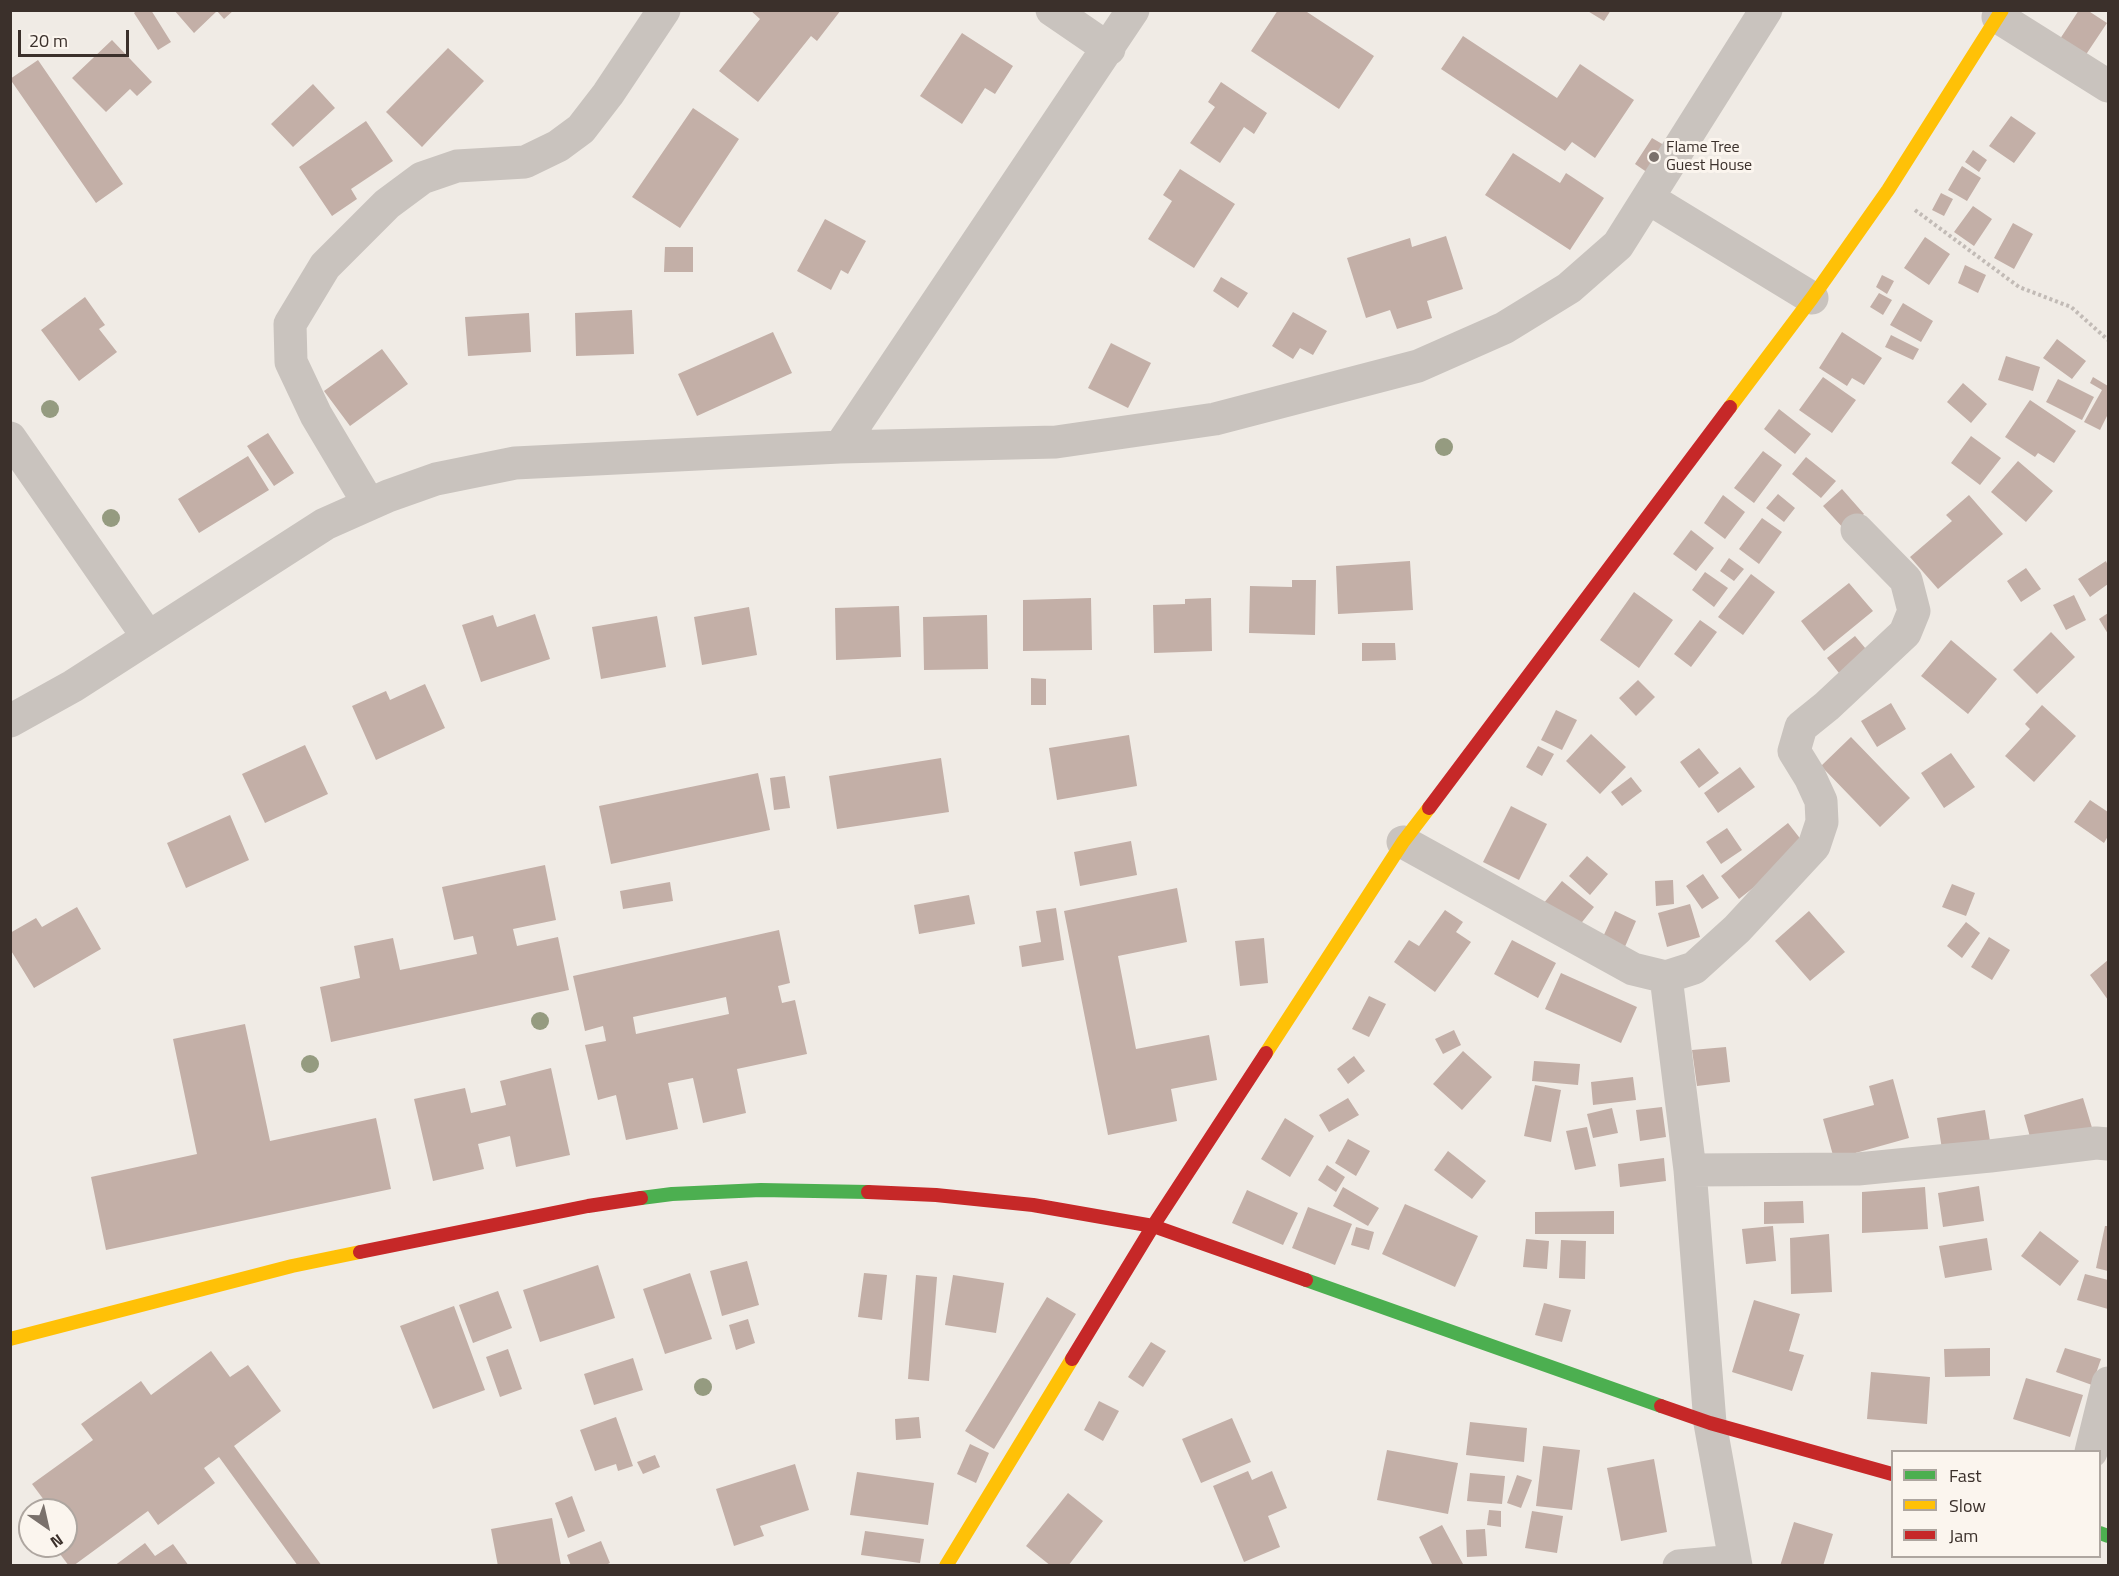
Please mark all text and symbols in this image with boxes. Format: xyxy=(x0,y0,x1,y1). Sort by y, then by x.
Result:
scale bar xyxy=(21,18,132,56)
text: 20 m xyxy=(29,27,68,54)
place label: Flame Tree Guest House xyxy=(1666,138,1752,176)
marker: Flame Tree Guest House xyxy=(1647,150,1661,164)
legend xyxy=(1891,1450,2101,1558)
text: Fast xyxy=(1949,1462,1982,1489)
text: Slow xyxy=(1949,1492,1986,1519)
north arrow xyxy=(18,1498,78,1558)
text: Jam xyxy=(1949,1522,1978,1549)
text: N xyxy=(46,1528,68,1554)

